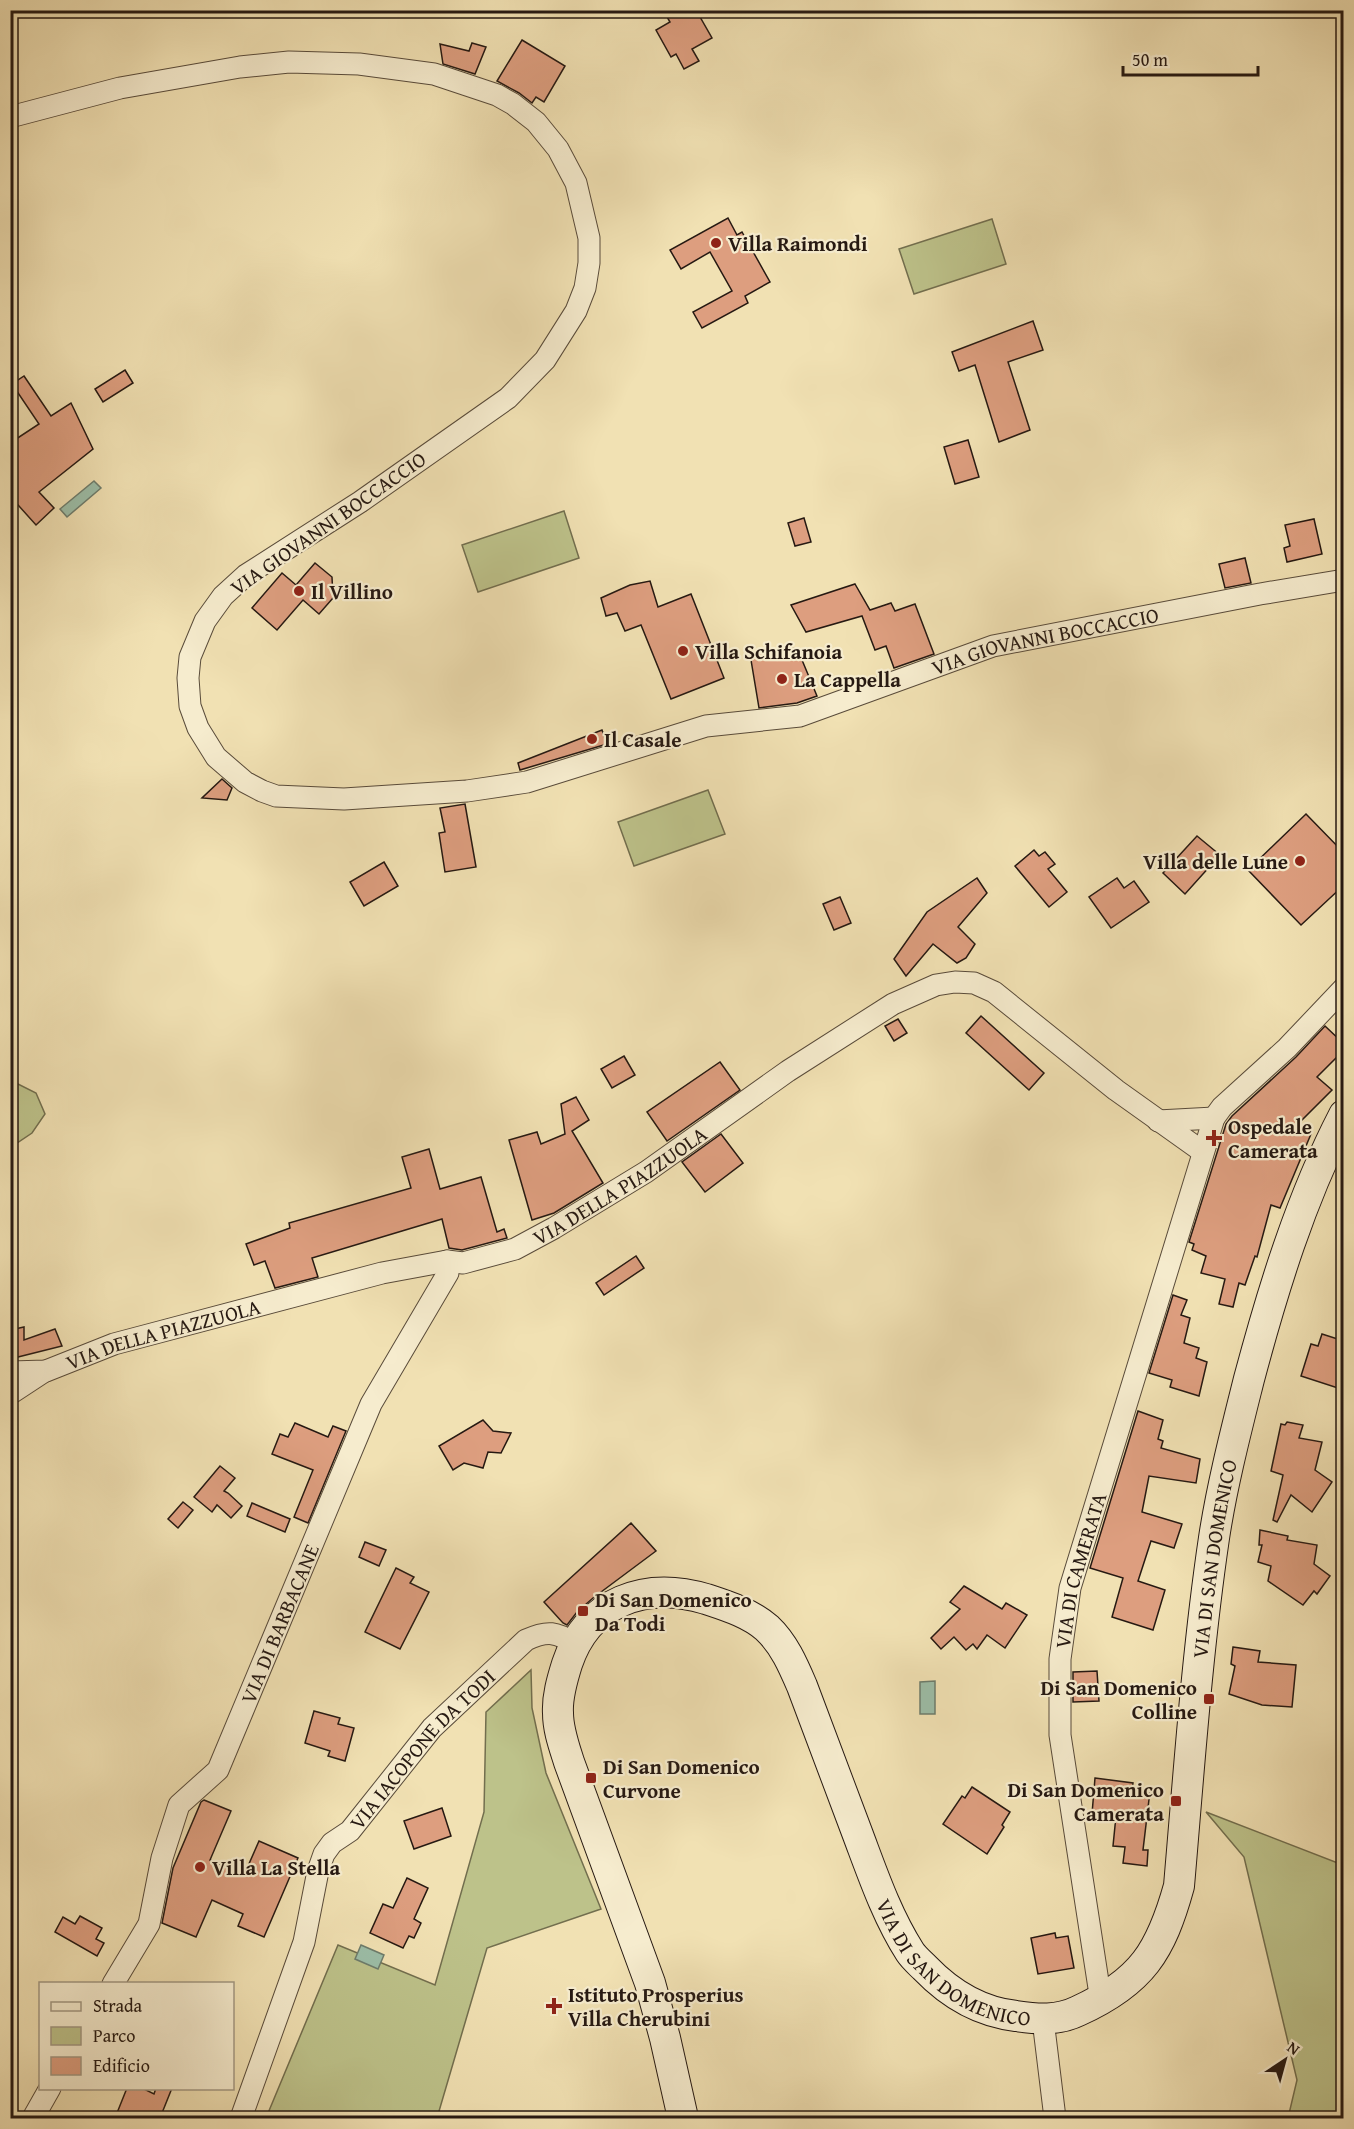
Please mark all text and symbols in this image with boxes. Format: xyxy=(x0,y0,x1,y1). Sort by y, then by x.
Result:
scale bar xyxy=(1123,39,1258,77)
text: 50 m xyxy=(1132,46,1168,73)
place label: Villa Raimondi xyxy=(728,228,868,259)
marker: Villa Raimondi xyxy=(709,236,723,250)
street label: VIA GIOVANNI BOCCACCIO xyxy=(224,444,432,602)
place label: Il Villino xyxy=(311,576,393,607)
marker: Il Villino xyxy=(292,584,306,598)
street label: VIA GIOVANNI BOCCACCIO xyxy=(927,599,1161,683)
place label: Villa Schifanoia xyxy=(695,636,842,667)
marker: Villa Schifanoia xyxy=(676,644,690,658)
place label: La Cappella xyxy=(794,664,901,695)
marker: La Cappella xyxy=(775,672,789,686)
place label: Il Casale xyxy=(604,724,681,755)
marker: Il Casale xyxy=(585,732,599,746)
place label: Villa delle Lune xyxy=(1143,846,1288,877)
marker: Villa delle Lune xyxy=(1293,854,1307,868)
place label: Ospedale Camerata xyxy=(1228,1111,1318,1166)
street label: VIA DELLA PIAZZUOLA xyxy=(527,1118,713,1252)
marker: Ospedale Camerata xyxy=(1205,1129,1223,1147)
street label: VIA DELLA PIAZZUOLA xyxy=(61,1290,264,1377)
street label: VIA DI SAN DOMENICO xyxy=(1184,1456,1244,1659)
street label: VIA DI CAMERATA xyxy=(1046,1488,1114,1650)
street label: VIA DI BARBACANE xyxy=(232,1539,327,1708)
place label: Di San Domenico Da Todi xyxy=(595,1584,752,1639)
marker: Di San Domenico Da Todi xyxy=(576,1604,590,1618)
street label: VIA IACOPONE DA TODI xyxy=(342,1661,502,1836)
place label: Di San Domenico Colline xyxy=(1040,1672,1197,1727)
marker: Di San Domenico Colline xyxy=(1202,1692,1216,1706)
place label: Di San Domenico Curvone xyxy=(603,1751,760,1806)
marker: Di San Domenico Curvone xyxy=(584,1771,598,1785)
place label: Di San Domenico Camerata xyxy=(1007,1774,1164,1829)
marker: Di San Domenico Camerata xyxy=(1169,1794,1183,1808)
place label: Villa La Stella xyxy=(212,1852,341,1883)
marker: Villa La Stella xyxy=(193,1860,207,1874)
street label: VIA DI SAN DOMENICO xyxy=(869,1894,1033,2033)
place label: Istituto Prosperius Villa Cherubini xyxy=(568,1979,744,2034)
legend xyxy=(39,1982,234,2090)
text: Strada xyxy=(93,1992,143,2019)
marker: Istituto Prosperius Villa Cherubini xyxy=(545,1997,563,2015)
text: Parco xyxy=(93,2022,136,2049)
north arrow xyxy=(1255,2030,1315,2090)
text: N xyxy=(1282,2035,1305,2061)
text: Edificio xyxy=(93,2052,150,2079)

